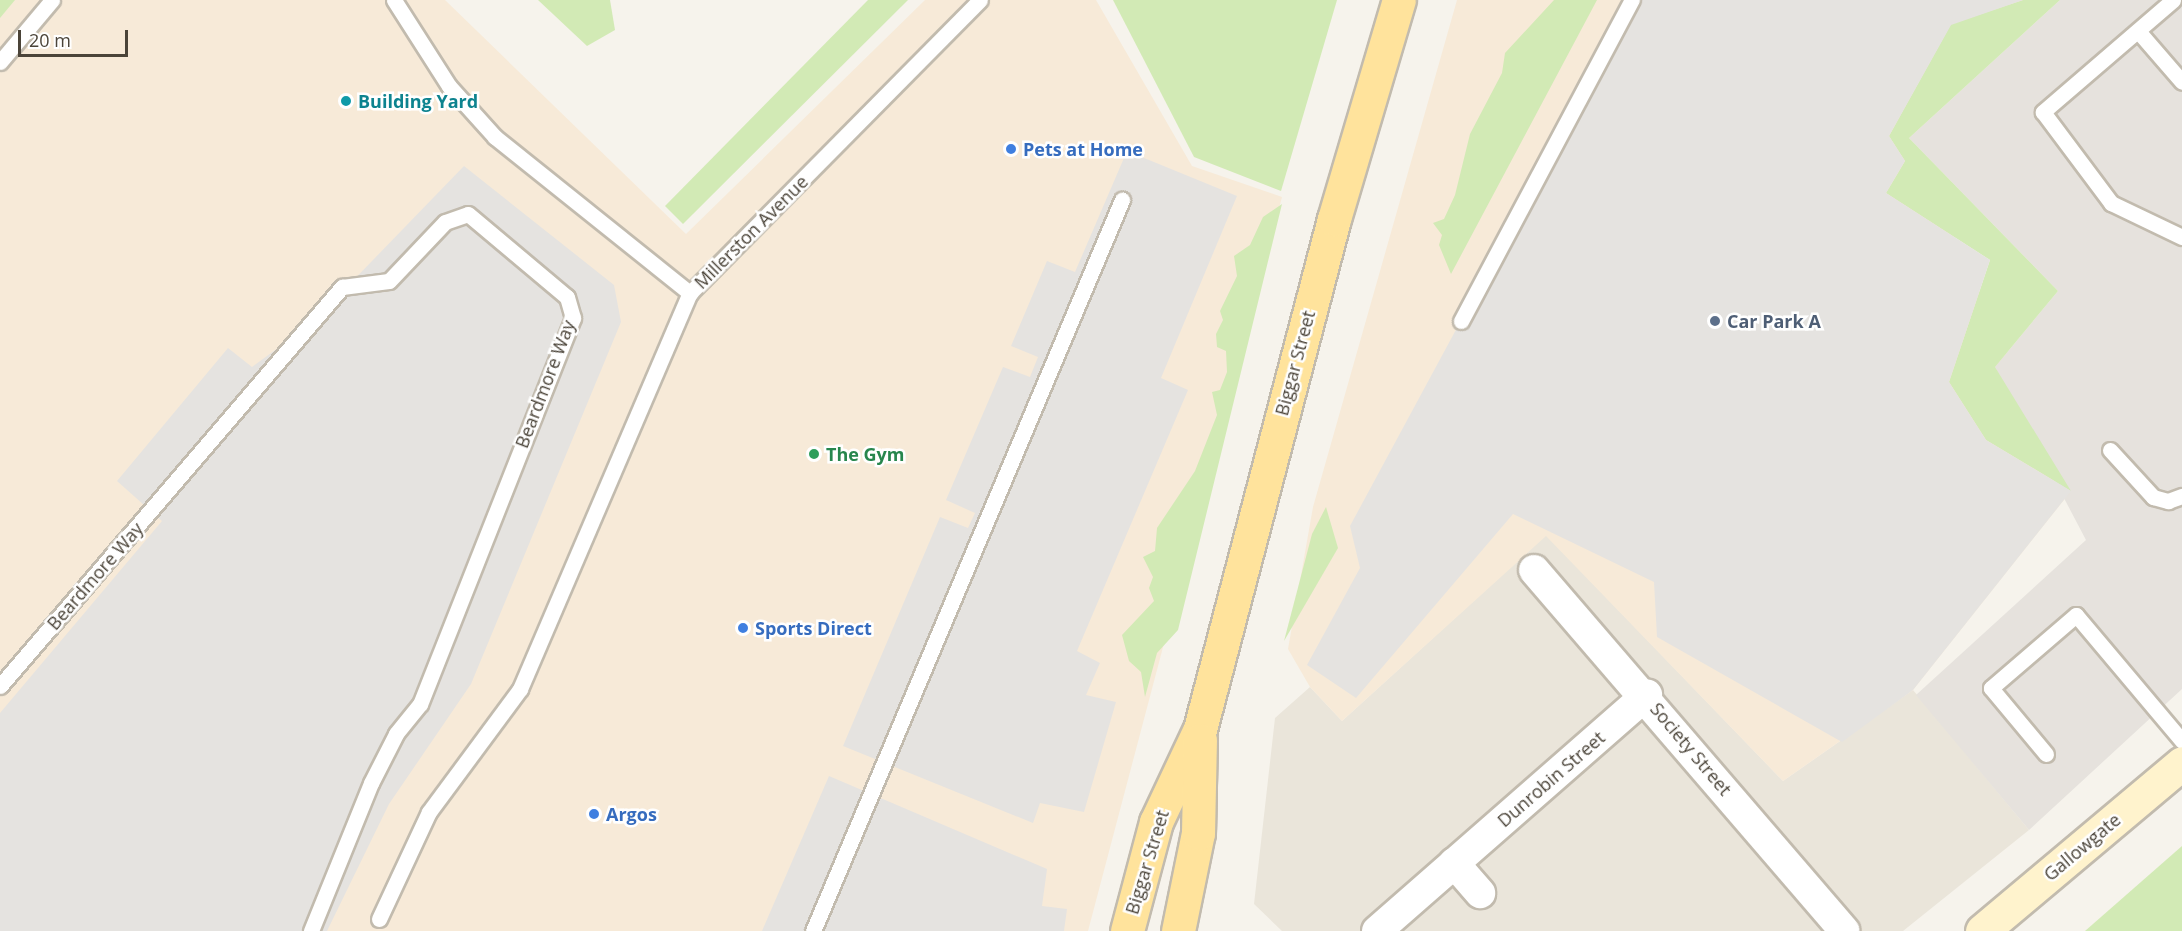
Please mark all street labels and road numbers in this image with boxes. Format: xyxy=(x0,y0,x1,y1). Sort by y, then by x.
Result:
street label: Millerston Avenue xyxy=(690,171,812,293)
street label: Biggar Street xyxy=(1271,308,1319,418)
street label: Beardmore Way xyxy=(511,317,579,451)
street label: Beardmore Way xyxy=(42,518,148,634)
street label: Society Street xyxy=(1646,698,1736,800)
street label: Dunrobin Street xyxy=(1493,727,1609,831)
street label: Biggar Street xyxy=(1121,807,1173,917)
street label: Gallowgate xyxy=(2039,809,2125,885)

